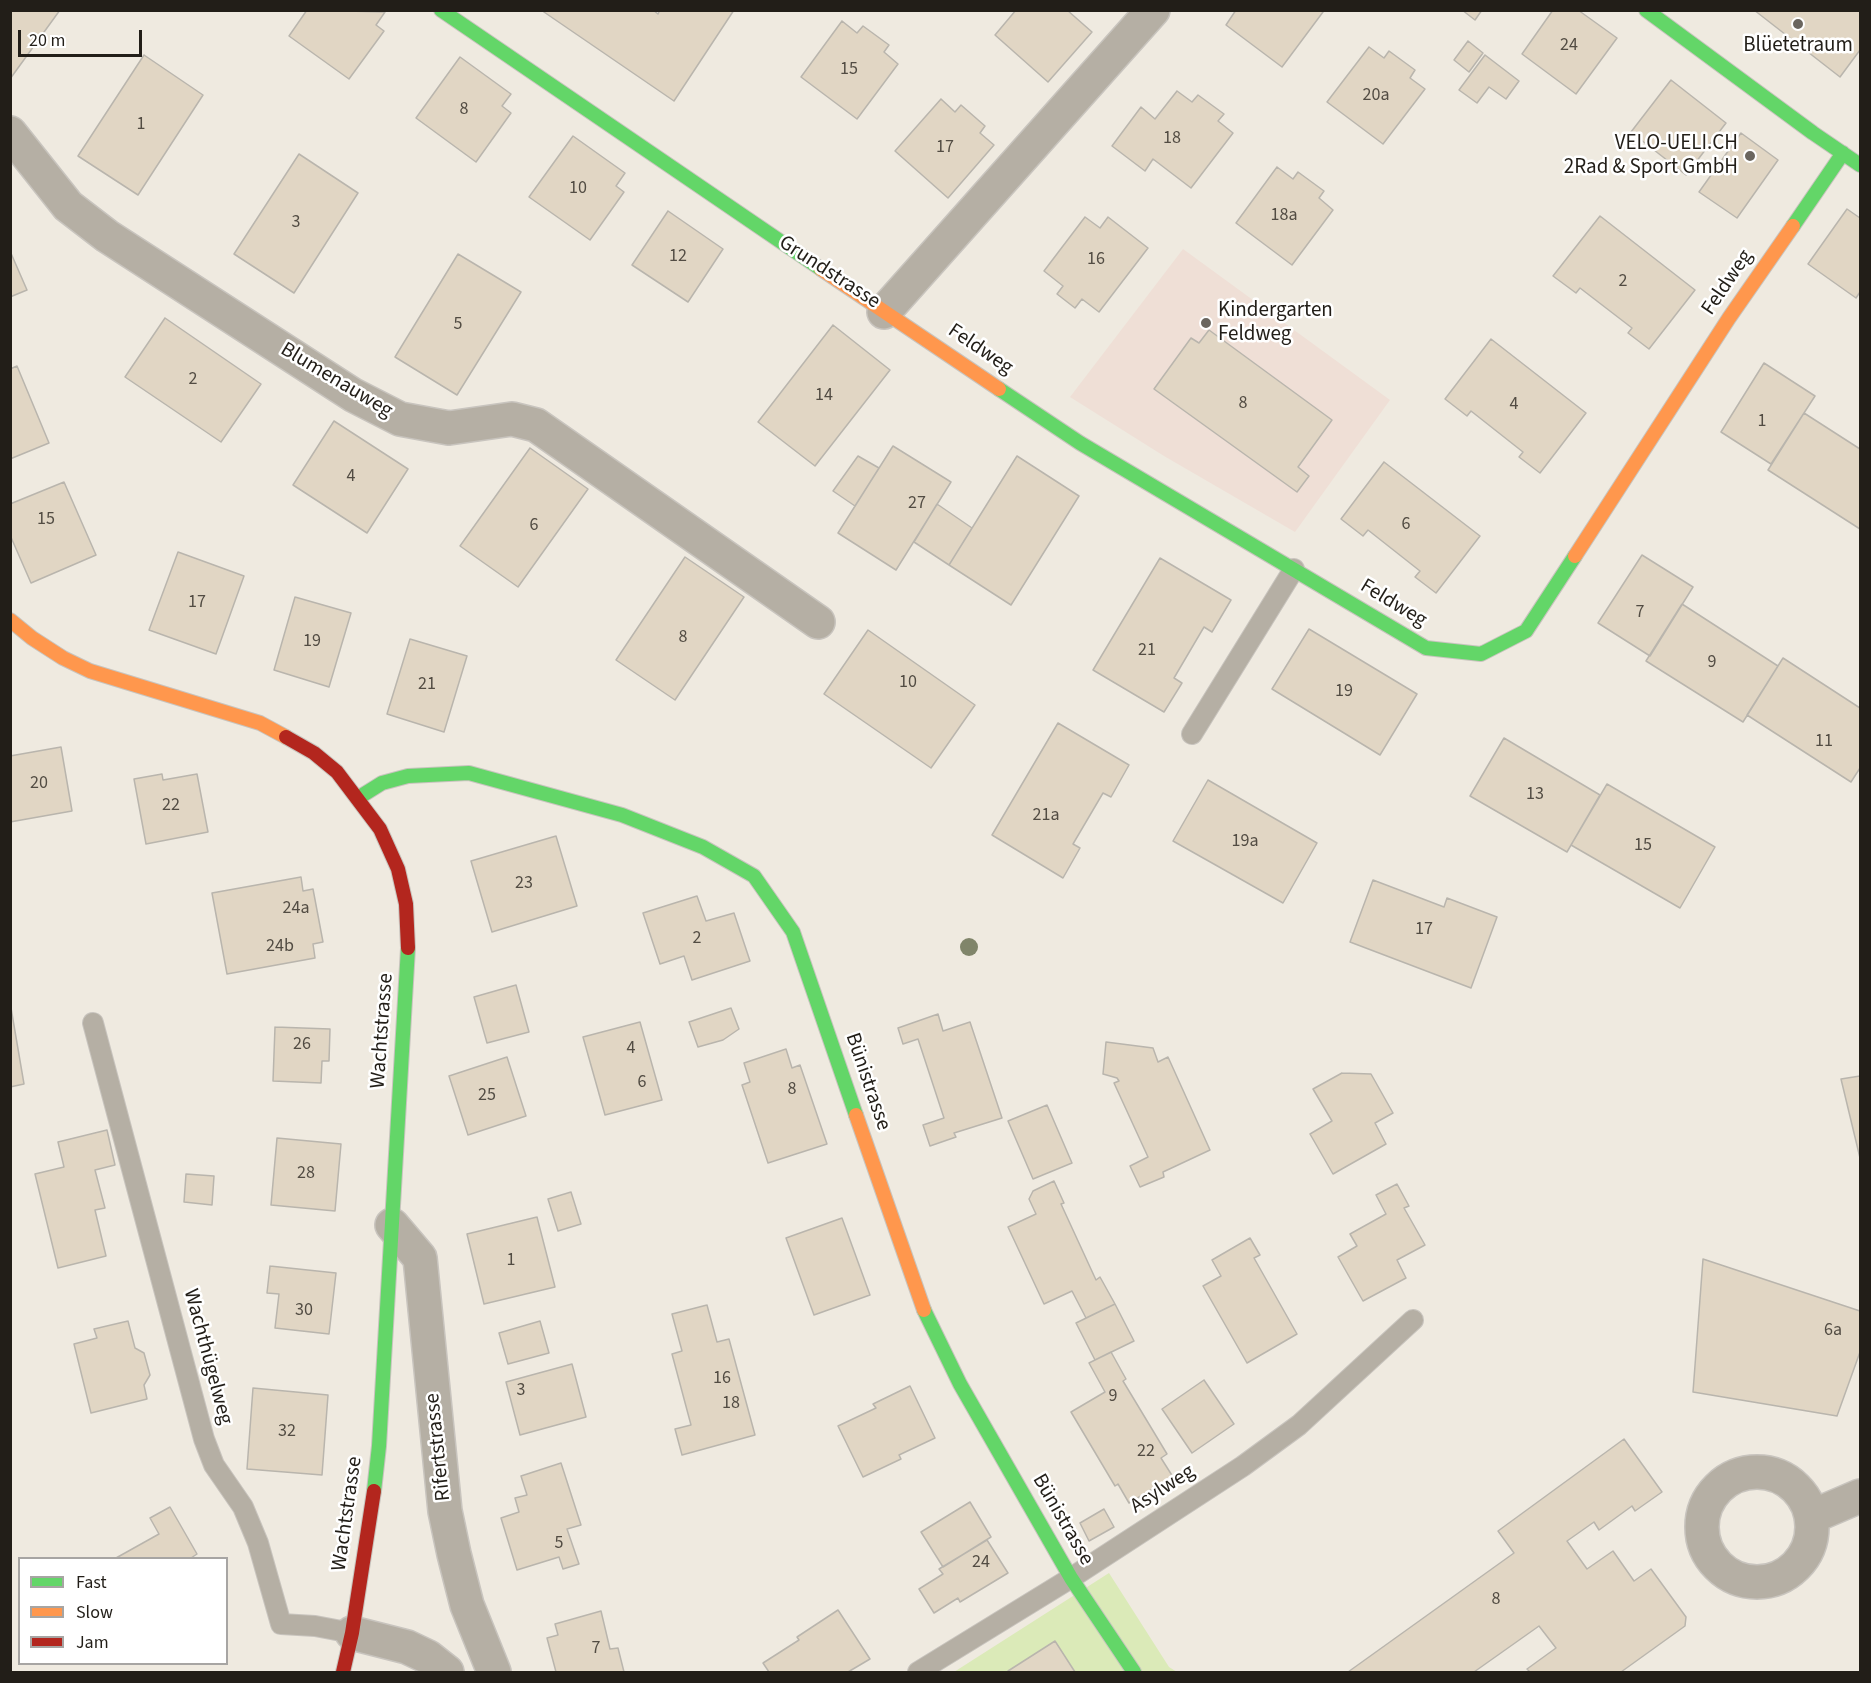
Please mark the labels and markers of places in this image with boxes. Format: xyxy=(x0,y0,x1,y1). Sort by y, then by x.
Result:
marker: Blüetetraum xyxy=(1791,17,1805,31)
place label: Blüetetraum xyxy=(1743,33,1853,59)
place label: VELO-UELI.CH 2Rad & Sport GmbH xyxy=(1564,131,1738,181)
marker: VELO-UELI.CH 2Rad & Sport GmbH xyxy=(1743,149,1757,163)
place label: Kindergarten Feldweg xyxy=(1218,298,1333,348)
marker: Kindergarten Feldweg xyxy=(1199,316,1213,330)

